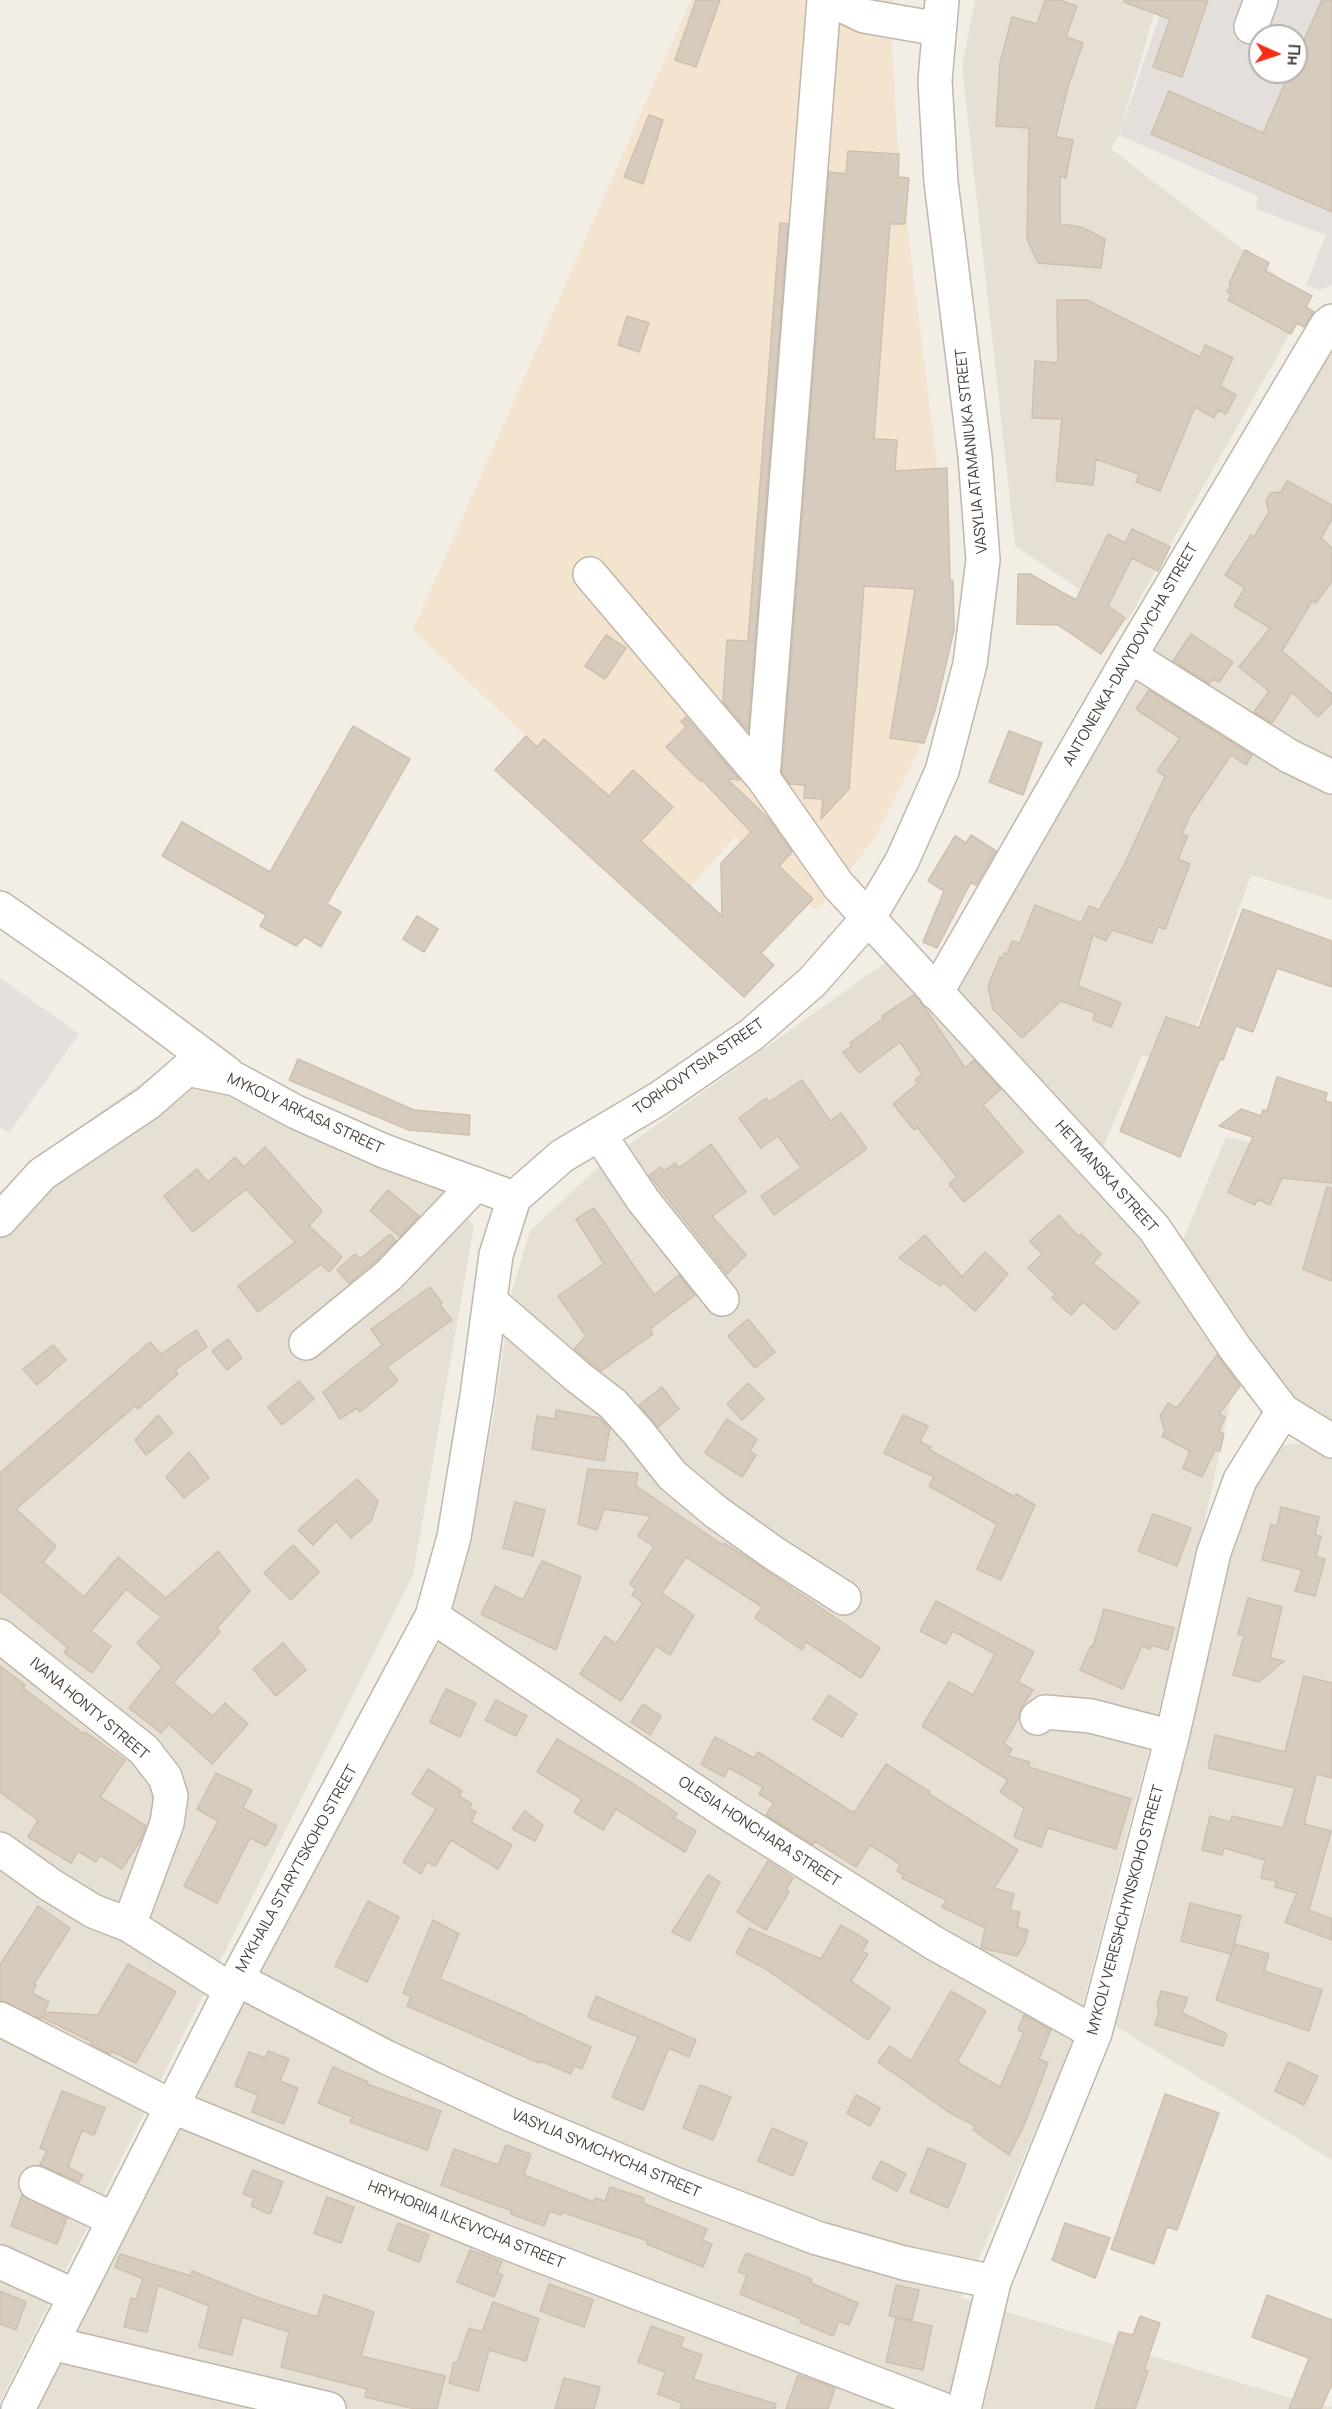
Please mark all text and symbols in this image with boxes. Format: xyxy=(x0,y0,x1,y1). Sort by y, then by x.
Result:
north arrow xyxy=(1248,24,1308,84)
text: Пн xyxy=(1282,43,1306,66)
street label: VASYLIA ATAMANIUKA STREET xyxy=(952,347,992,555)
street label: ANTONENKA-DAVYDOVYCHA STREET xyxy=(1060,541,1202,769)
street label: TORHOVYTSIA STREET xyxy=(630,1015,768,1119)
street label: MYKOLY ARKASA STREET xyxy=(224,1070,386,1158)
street label: HETMANSKA STREET xyxy=(1051,1117,1161,1237)
street label: IVANA HONTY STREET xyxy=(26,1654,152,1764)
street label: MYKHAILA STARYTSKOHO STREET xyxy=(232,1762,362,1976)
street label: OLESIA HONCHARA STREET xyxy=(675,1773,843,1891)
street label: MYKOLY VERESHCHYNSKOHO STREET xyxy=(1084,1783,1168,2037)
street label: VASYLIA SYMCHYCHA STREET xyxy=(509,2106,703,2202)
street label: HRYHORIIA ILKEVYCHA STREET xyxy=(365,2177,567,2273)

